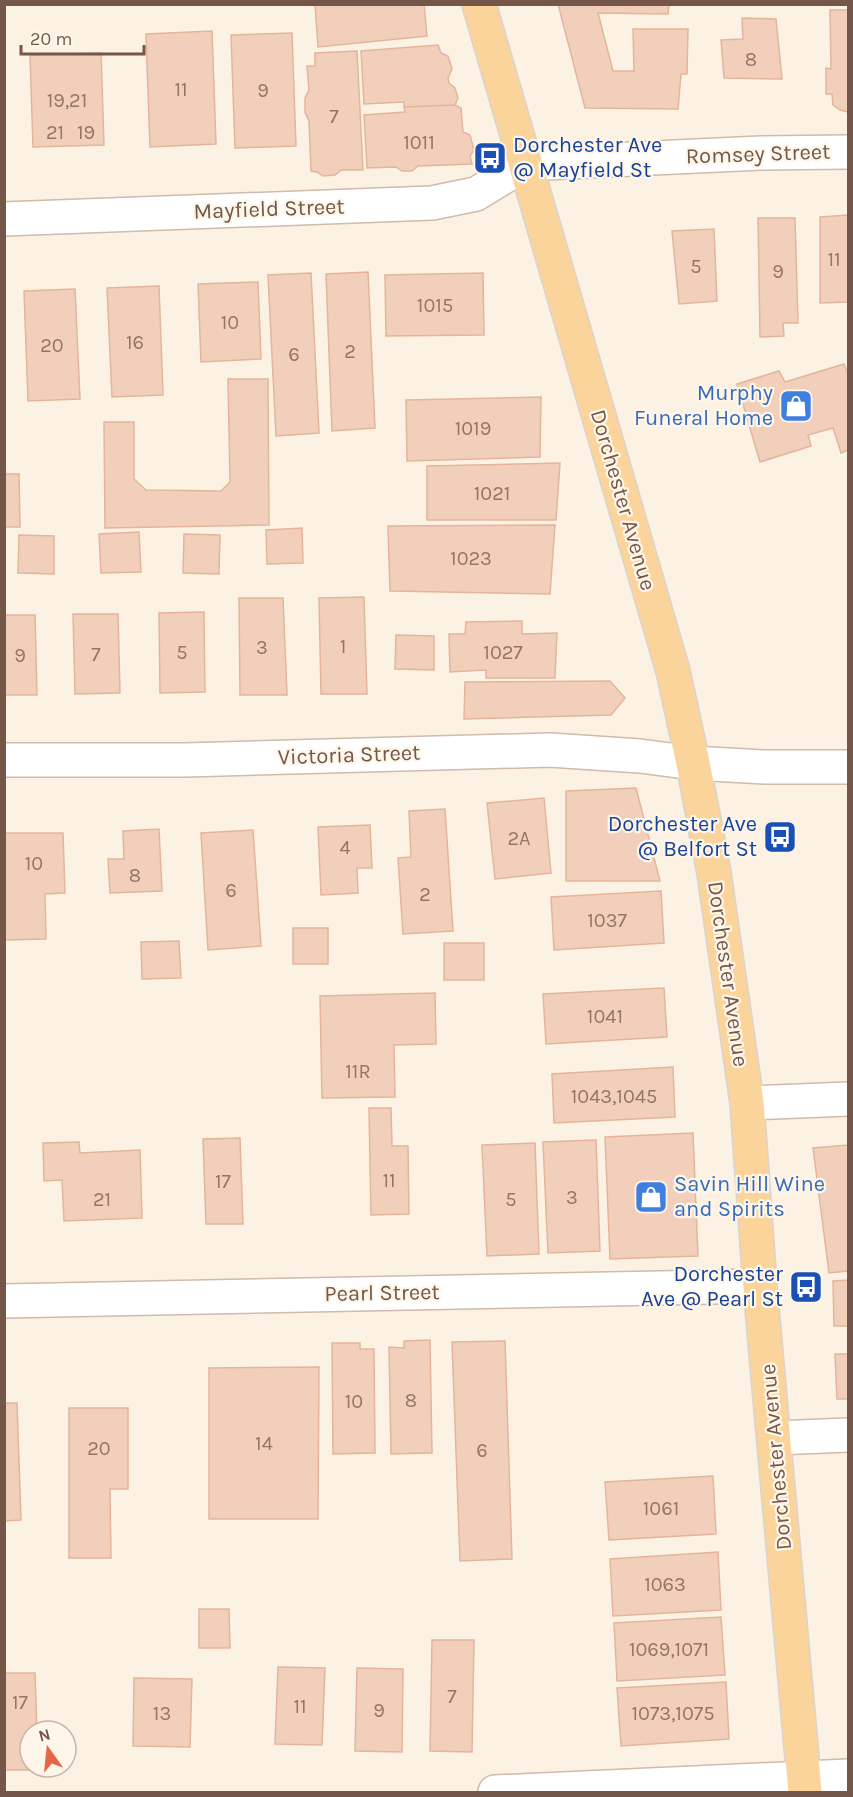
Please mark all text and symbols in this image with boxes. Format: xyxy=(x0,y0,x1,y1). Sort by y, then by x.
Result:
scale bar xyxy=(21,18,144,56)
text: 20 m xyxy=(30,28,72,50)
house number: 8 xyxy=(745,48,757,71)
house number: 11 xyxy=(174,78,188,101)
house number: 9 xyxy=(257,79,269,102)
house number: 19,21 xyxy=(47,89,87,112)
house number: 7 xyxy=(329,105,339,128)
house number: 21 xyxy=(46,121,64,144)
house number: 19 xyxy=(77,121,95,144)
house number: 1011 xyxy=(403,131,435,154)
place label: Dorchester Ave @ Mayfield St xyxy=(513,132,662,183)
street label: Romsey Street xyxy=(685,138,831,170)
bus stop icon: Dorchester Ave @ Mayfield St xyxy=(472,140,508,176)
street label: Mayfield Street xyxy=(193,193,345,225)
house number: 11 xyxy=(827,248,841,271)
house number: 5 xyxy=(690,255,702,278)
house number: 9 xyxy=(772,260,784,283)
house number: 1015 xyxy=(417,294,453,317)
house number: 10 xyxy=(221,311,239,334)
house number: 16 xyxy=(126,331,144,354)
house number: 20 xyxy=(40,334,64,357)
house number: 2 xyxy=(344,340,356,363)
house number: 6 xyxy=(288,343,300,366)
place label: Murphy Funeral Home xyxy=(634,380,773,431)
shop icon: Murphy Funeral Home xyxy=(778,388,814,424)
street label: Dorchester Avenue xyxy=(585,406,661,594)
house number: 1019 xyxy=(455,417,491,440)
house number: 1021 xyxy=(474,482,510,505)
house number: 1023 xyxy=(450,547,492,570)
house number: 1 xyxy=(340,635,346,658)
house number: 3 xyxy=(256,636,268,659)
house number: 5 xyxy=(176,641,188,664)
house number: 1027 xyxy=(483,641,523,664)
house number: 7 xyxy=(91,643,101,666)
house number: 9 xyxy=(14,644,26,667)
street label: Victoria Street xyxy=(277,740,421,770)
place label: Dorchester Ave @ Belfort St xyxy=(608,811,757,862)
bus stop icon: Dorchester Ave @ Belfort St xyxy=(762,819,798,855)
house number: 2A xyxy=(507,827,531,850)
house number: 4 xyxy=(339,836,351,859)
house number: 10 xyxy=(25,852,43,875)
house number: 8 xyxy=(129,864,141,887)
house number: 6 xyxy=(225,879,237,902)
street label: Dorchester Avenue xyxy=(702,880,754,1068)
house number: 2 xyxy=(419,883,431,906)
house number: 1037 xyxy=(587,909,627,932)
house number: 1041 xyxy=(587,1005,623,1028)
house number: 11R xyxy=(345,1060,371,1083)
house number: 1043,1045 xyxy=(571,1085,657,1108)
house number: 11 xyxy=(382,1169,396,1192)
house number: 17 xyxy=(215,1170,232,1193)
place label: Savin Hill Wine and Spirits xyxy=(674,1171,825,1222)
shop icon: Savin Hill Wine and Spirits xyxy=(633,1179,669,1215)
house number: 3 xyxy=(566,1186,578,1209)
house number: 21 xyxy=(93,1188,111,1211)
house number: 5 xyxy=(505,1188,517,1211)
place label: Dorchester Ave @ Pearl St xyxy=(641,1261,783,1312)
bus stop icon: Dorchester Ave @ Pearl St xyxy=(788,1269,824,1305)
street label: Pearl Street xyxy=(324,1279,440,1307)
street label: Dorchester Avenue xyxy=(755,1363,797,1551)
house number: 8 xyxy=(405,1389,417,1412)
house number: 10 xyxy=(345,1390,363,1413)
house number: 14 xyxy=(255,1432,273,1455)
house number: 20 xyxy=(87,1437,111,1460)
house number: 6 xyxy=(476,1439,488,1462)
house number: 1061 xyxy=(643,1497,679,1520)
house number: 1063 xyxy=(644,1573,686,1596)
house number: 1069,1071 xyxy=(629,1638,709,1661)
house number: 7 xyxy=(447,1685,457,1708)
house number: 17 xyxy=(12,1691,29,1714)
house number: 11 xyxy=(293,1695,307,1718)
house number: 9 xyxy=(373,1699,385,1722)
house number: 13 xyxy=(153,1702,171,1725)
house number: 1073,1075 xyxy=(631,1702,715,1725)
north arrow xyxy=(18,1719,78,1779)
text: N xyxy=(36,1724,52,1746)

